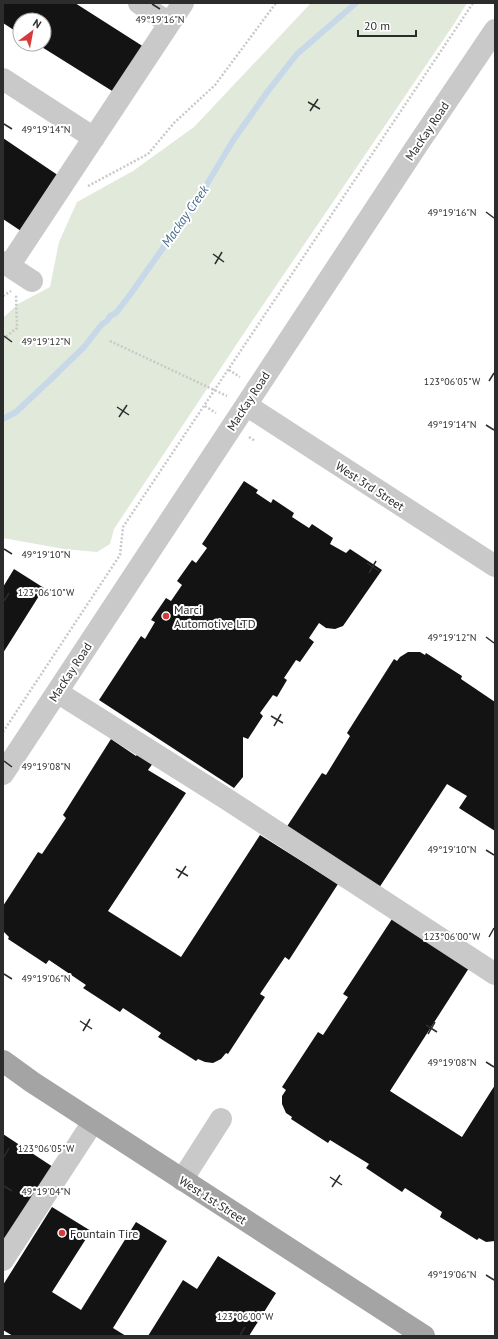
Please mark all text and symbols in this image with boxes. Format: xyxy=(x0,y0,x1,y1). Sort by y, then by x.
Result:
north arrow xyxy=(12,12,52,52)
scale bar xyxy=(358,12,416,38)
text: 49°19'16"N xyxy=(135,13,185,26)
text: N xyxy=(31,16,44,31)
text: 20 m xyxy=(364,18,390,33)
street label: MacKay Road xyxy=(402,99,452,163)
text: 49°19'14"N xyxy=(21,123,71,136)
water label: Mackay Creek xyxy=(158,181,213,250)
text: 49°19'16"N xyxy=(427,206,477,219)
text: 49°19'12"N xyxy=(21,335,71,348)
street label: MacKay Road xyxy=(223,369,273,433)
text: 123°06'05"W xyxy=(424,375,481,388)
text: 49°19'14"N xyxy=(427,418,477,431)
street label: West 3rd Street xyxy=(333,458,407,514)
text: 49°19'10"N xyxy=(21,548,71,561)
text: 123°06'10"W xyxy=(18,586,75,599)
place label: Marci Automotive LTD xyxy=(174,602,256,631)
marker: Marci Automotive LTD xyxy=(161,611,171,621)
text: 49°19'12"N xyxy=(427,631,477,644)
street label: MacKay Road xyxy=(45,640,95,704)
text: 49°19'08"N xyxy=(21,760,71,773)
text: 49°19'10"N xyxy=(427,843,477,856)
text: 123°06'00"W xyxy=(424,930,481,943)
text: 49°19'06"N xyxy=(21,972,71,985)
text: 49°19'08"N xyxy=(427,1056,477,1069)
text: 123°06'05"W xyxy=(18,1142,75,1155)
street label: West 1st Street xyxy=(176,1173,250,1227)
text: 49°19'04"N xyxy=(21,1185,71,1198)
place label: Fountain Tire xyxy=(70,1226,138,1241)
marker: Fountain Tire xyxy=(57,1228,67,1238)
text: 49°19'06"N xyxy=(427,1268,477,1281)
text: 123°06'00"W xyxy=(217,1310,274,1323)

